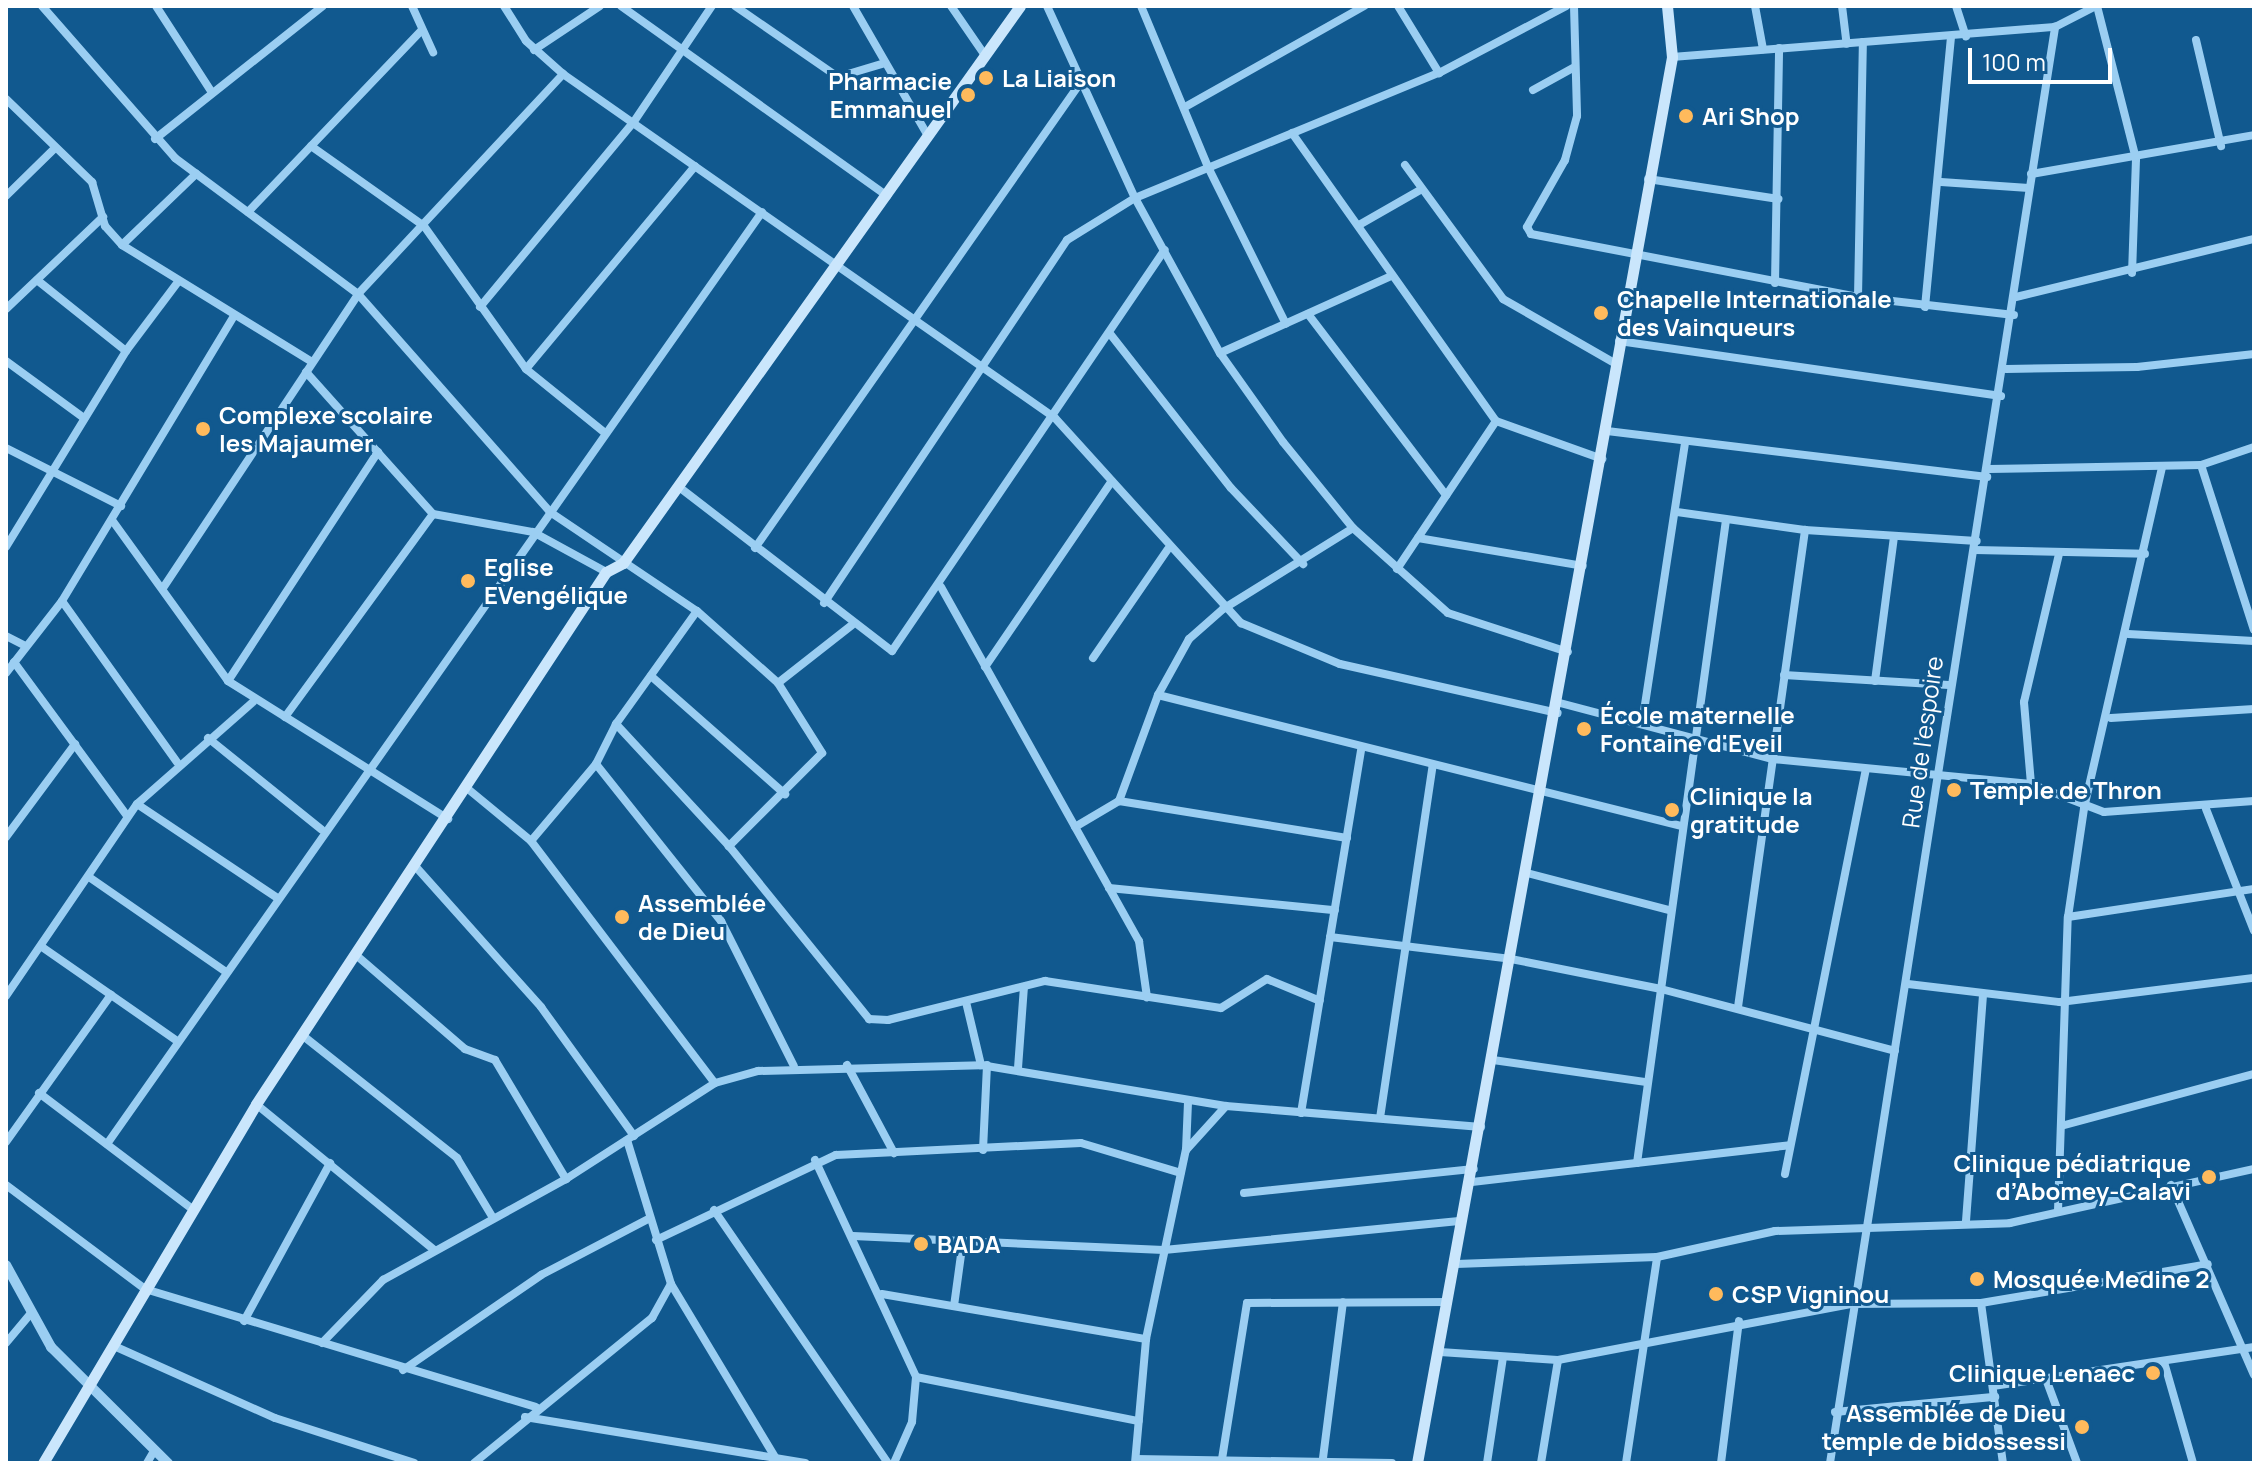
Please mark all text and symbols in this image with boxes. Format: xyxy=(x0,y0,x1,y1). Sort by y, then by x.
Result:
scale bar xyxy=(1972,32,2116,82)
text: 100 m xyxy=(1982,45,2046,78)
place label: La Liaison xyxy=(1002,64,1116,92)
place label: Pharmacie Emmanuel xyxy=(828,67,952,123)
marker: La Liaison xyxy=(977,69,995,87)
marker: Pharmacie Emmanuel xyxy=(959,86,977,104)
place label: Ari Shop xyxy=(1702,102,1800,130)
marker: Ari Shop xyxy=(1677,107,1695,125)
place label: Chapelle Internationale des Vainqueurs xyxy=(1617,285,1892,341)
marker: Chapelle Internationale des Vainqueurs xyxy=(1592,304,1610,322)
place label: Complexe scolaire les Majaumer xyxy=(219,401,433,457)
marker: Complexe scolaire les Majaumer xyxy=(194,420,212,438)
place label: Eglise EVengélique xyxy=(484,553,628,609)
marker: Eglise EVengélique xyxy=(459,572,477,590)
street label: Rue de l'espoire xyxy=(1896,654,1948,830)
place label: École maternelle Fontaine d'Eveil xyxy=(1600,701,1795,757)
marker: École maternelle Fontaine d'Eveil xyxy=(1575,720,1593,738)
place label: Temple de Thron xyxy=(1970,776,2162,804)
marker: Temple de Thron xyxy=(1945,781,1963,799)
place label: Clinique la gratitude xyxy=(1690,782,1813,838)
marker: Clinique la gratitude xyxy=(1661,799,1683,821)
place label: Assemblée de Dieu xyxy=(638,889,766,945)
marker: Assemblée de Dieu xyxy=(613,908,631,926)
place label: Clinique pédiatrique d’Abomey-Calavi xyxy=(1953,1149,2191,1205)
marker: Clinique pédiatrique d’Abomey-Calavi xyxy=(2198,1166,2220,1188)
place label: BADA xyxy=(937,1230,1001,1258)
marker: BADA xyxy=(912,1235,930,1253)
place label: Mosquée Medine 2 xyxy=(1993,1265,2209,1293)
marker: Mosquée Medine 2 xyxy=(1968,1270,1986,1288)
place label: CSP Vigninou xyxy=(1732,1280,1889,1308)
marker: CSP Vigninou xyxy=(1707,1285,1725,1303)
place label: Clinique Lenaec xyxy=(1949,1359,2135,1387)
marker: Clinique Lenaec xyxy=(2142,1362,2164,1384)
place label: Assemblée de Dieu temple de bidossessi xyxy=(1822,1399,2066,1455)
marker: Assemblée de Dieu temple de bidossessi xyxy=(2073,1418,2091,1436)

